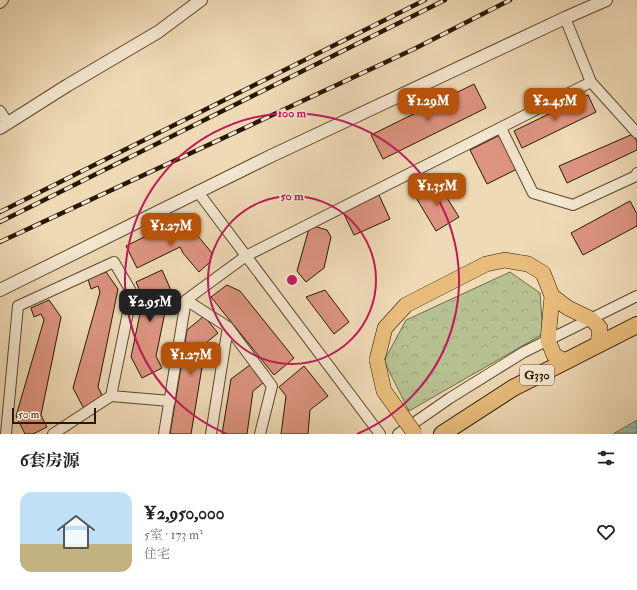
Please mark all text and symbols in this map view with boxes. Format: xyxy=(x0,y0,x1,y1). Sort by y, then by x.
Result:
pin: ¥1.29M xyxy=(395,88,461,122)
pin: ¥2.45M xyxy=(522,88,588,122)
text: ¥1.29M xyxy=(407,93,449,109)
text: ¥2.45M xyxy=(533,93,577,109)
text: 100 m xyxy=(278,106,307,121)
pin: ¥1.35M xyxy=(404,173,470,207)
text: ¥1.35M xyxy=(417,178,457,194)
text: 50 m xyxy=(280,189,304,204)
pin: ¥1.27M xyxy=(138,213,204,247)
text: ¥1.27M xyxy=(150,218,192,234)
centre of rings xyxy=(285,273,299,287)
pin: ¥2.95M xyxy=(117,289,183,323)
text: ¥2.95M xyxy=(128,294,172,310)
pin: ¥1.27M xyxy=(158,342,224,376)
text: ¥1.27M xyxy=(170,347,212,363)
road number: G330 xyxy=(520,365,554,385)
scale bar xyxy=(12,406,96,425)
text: 50 m xyxy=(18,408,39,421)
icon: filters xyxy=(595,447,617,469)
text: 6套房源 xyxy=(20,450,80,471)
text: ¥2,950,000 xyxy=(144,503,224,524)
icon: home xyxy=(52,508,100,556)
icon: heart xyxy=(595,521,617,543)
text: 5室 · 173 m² xyxy=(144,527,203,543)
text: 住宅 xyxy=(144,546,170,562)

